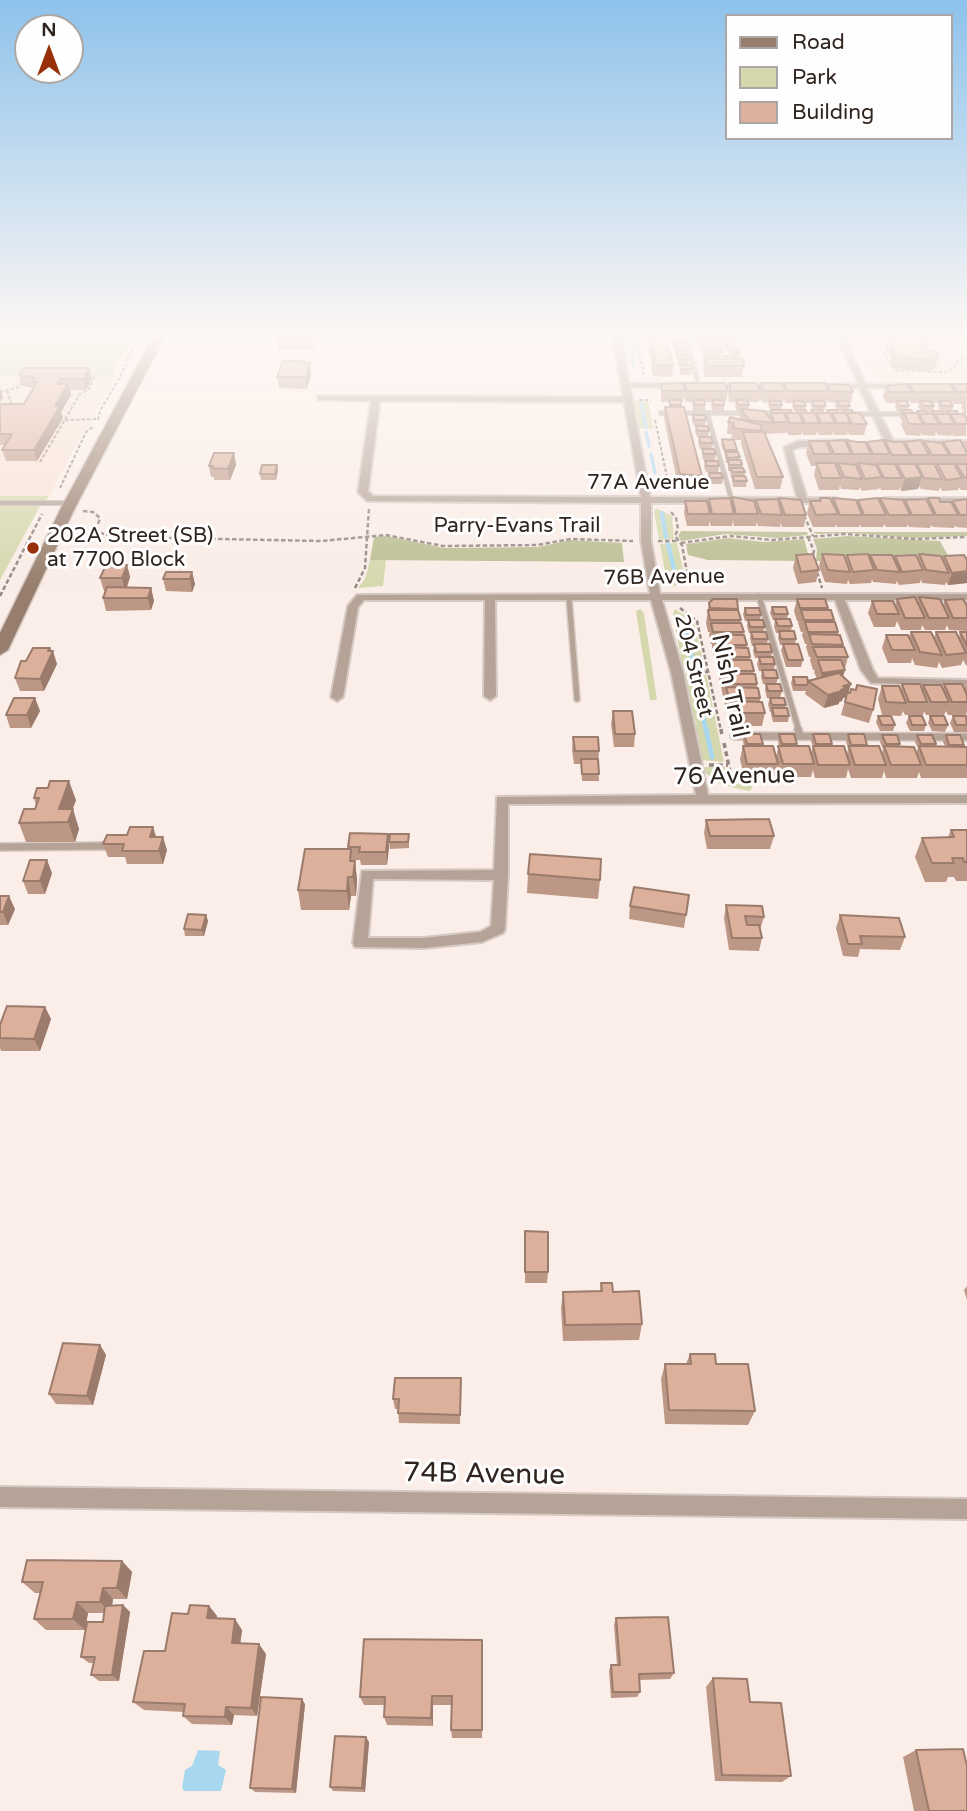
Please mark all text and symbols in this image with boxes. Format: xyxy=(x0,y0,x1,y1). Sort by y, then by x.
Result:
north arrow xyxy=(14,14,84,84)
legend xyxy=(726,14,953,140)
text: N xyxy=(41,19,57,41)
text: Road xyxy=(792,30,845,55)
text: Park xyxy=(792,65,837,90)
text: Building xyxy=(792,100,874,125)
street label: 77A Avenue xyxy=(587,470,709,496)
street label: Parry-Evans Trail xyxy=(433,513,601,539)
place label: 202A Street (SB) at 7700 Block xyxy=(47,523,213,573)
marker: 202A Street (SB) at 7700 Block xyxy=(25,540,41,556)
street label: 76B Avenue xyxy=(603,564,725,592)
street label: 204 Street xyxy=(668,612,718,720)
street label: Nish Trail xyxy=(704,632,754,740)
street label: 76 Avenue xyxy=(673,762,795,792)
street label: 74B Avenue xyxy=(403,1457,565,1493)

